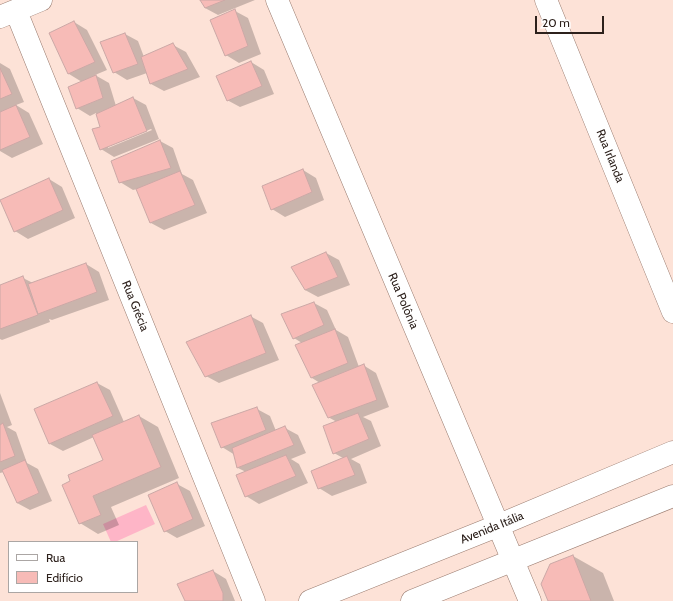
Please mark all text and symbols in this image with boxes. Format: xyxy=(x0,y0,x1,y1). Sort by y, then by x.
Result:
scale bar xyxy=(537,8,606,34)
text: 20 m xyxy=(542,15,570,30)
street label: Rua Irlanda xyxy=(593,127,627,185)
street label: Rua Polônia xyxy=(385,271,421,331)
street label: Rua Grécia xyxy=(118,279,152,333)
street label: Avenida Itália xyxy=(458,509,526,547)
legend xyxy=(8,541,138,593)
text: Rua xyxy=(46,550,65,565)
text: Edifício xyxy=(46,570,83,585)

